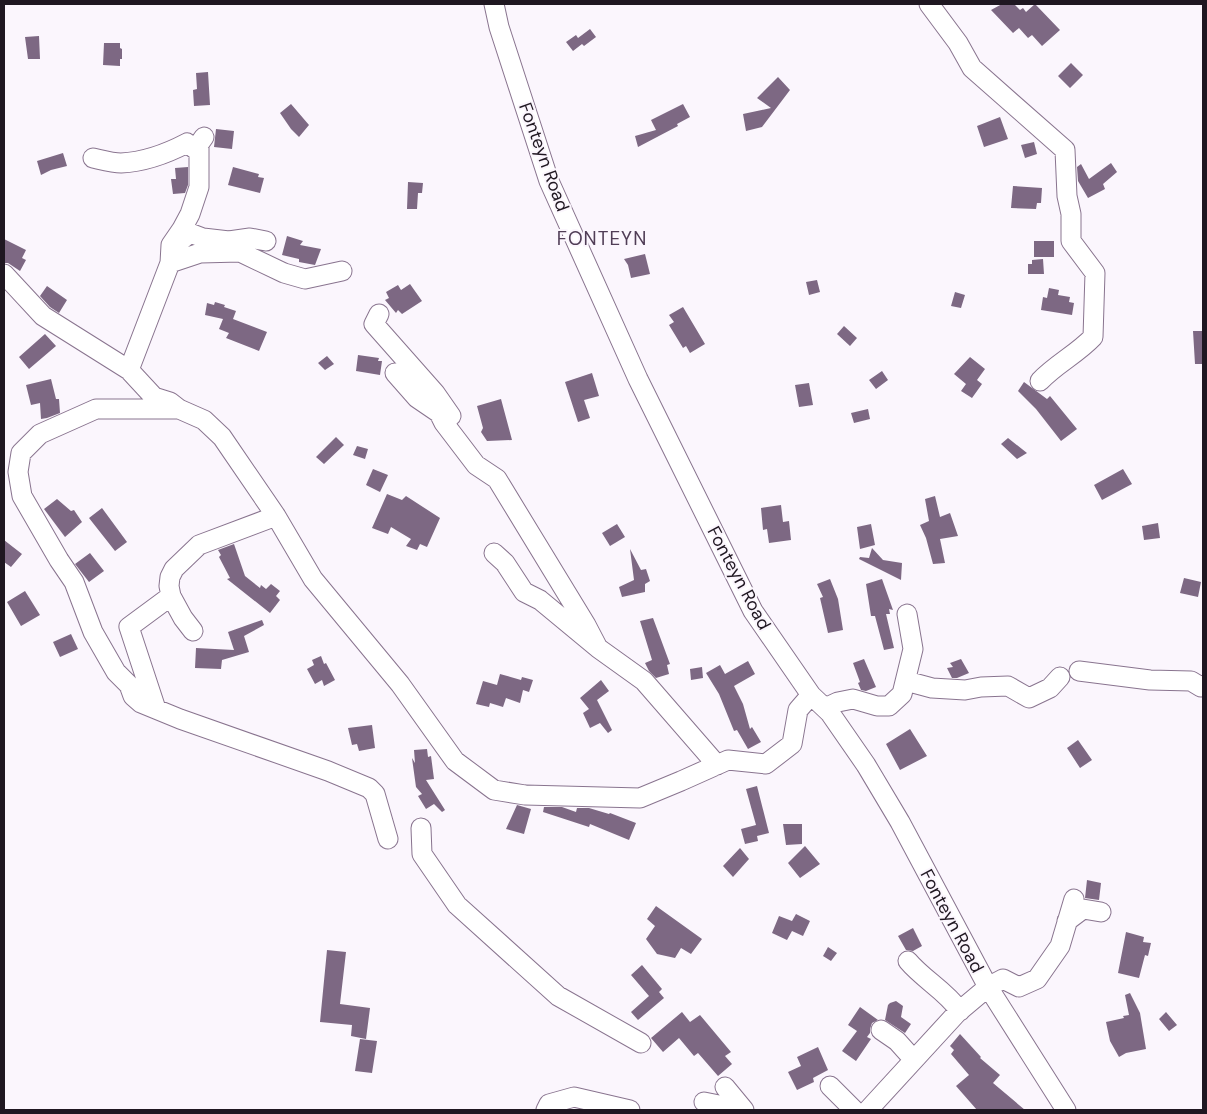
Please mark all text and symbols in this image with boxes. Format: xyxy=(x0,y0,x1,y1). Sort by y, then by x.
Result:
street label: Fonteyn Road xyxy=(513,99,575,215)
district label: FONTEYN xyxy=(557,226,647,251)
street label: Fonteyn Road xyxy=(702,522,776,634)
street label: Fonteyn Road xyxy=(915,865,989,977)

